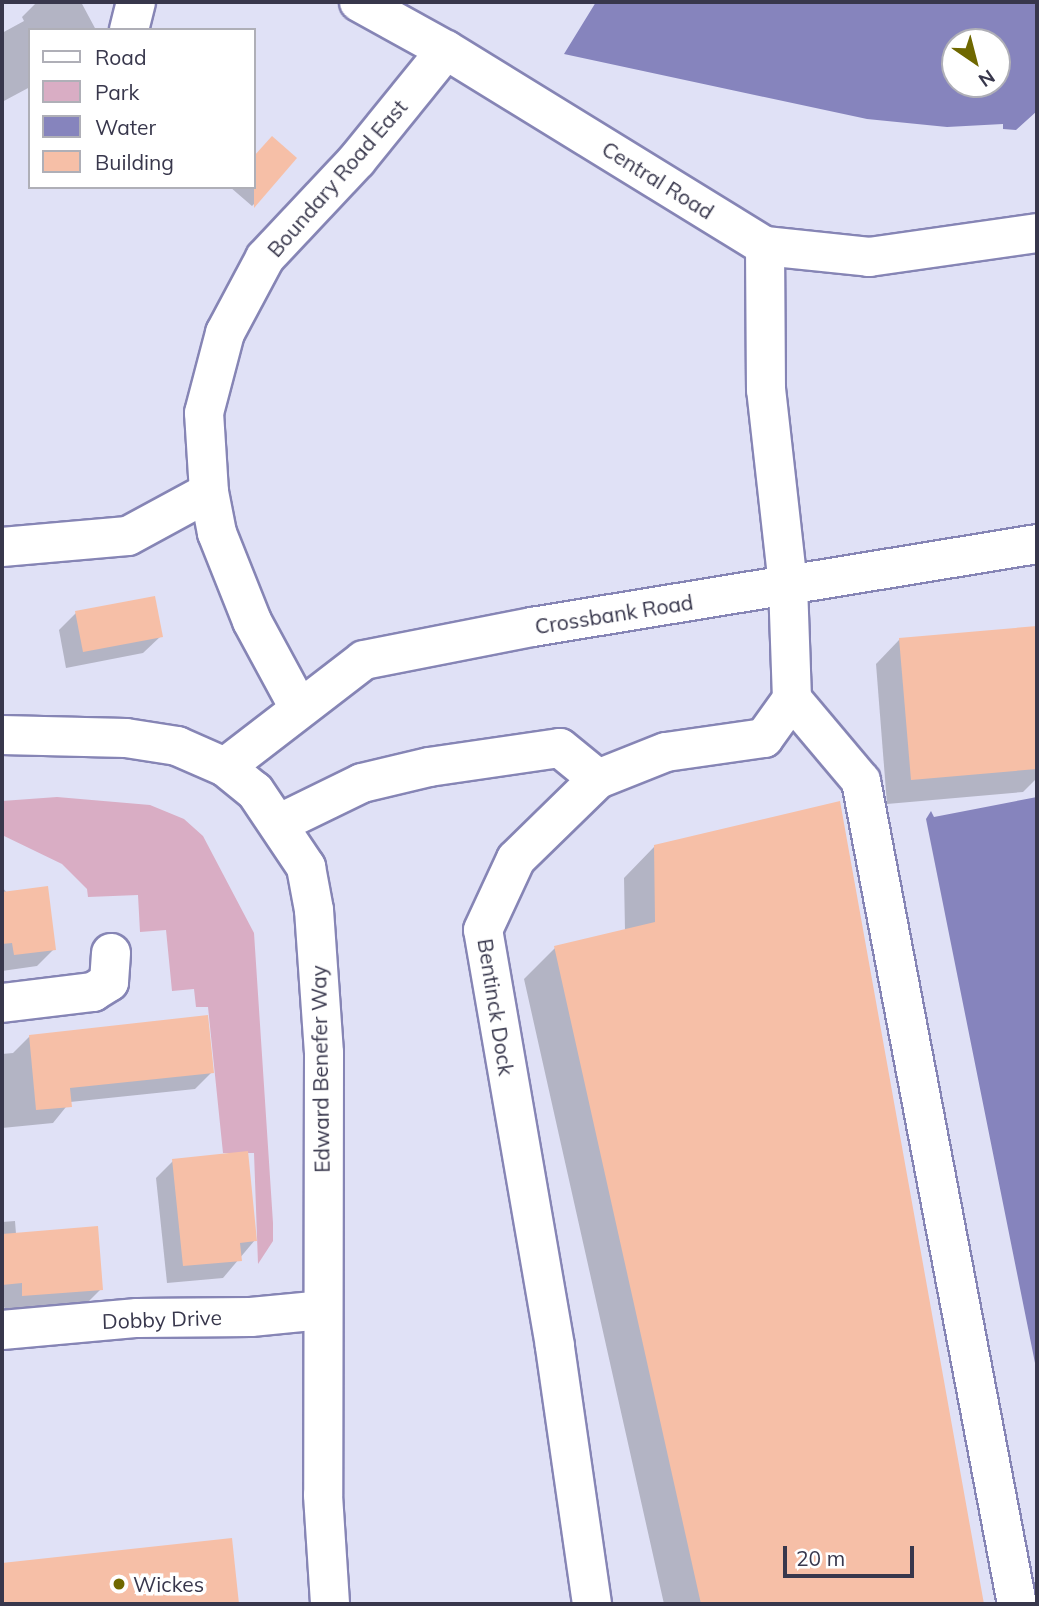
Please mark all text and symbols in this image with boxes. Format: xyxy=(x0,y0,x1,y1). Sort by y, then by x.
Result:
legend xyxy=(28,28,256,189)
north arrow xyxy=(941,28,1011,98)
text: Road xyxy=(95,44,146,70)
text: N xyxy=(974,65,1000,93)
text: Park xyxy=(95,79,139,105)
street label: Boundary Road East xyxy=(262,94,412,262)
text: Water xyxy=(95,114,156,140)
street label: Central Road xyxy=(598,136,718,224)
text: Building xyxy=(95,149,174,175)
street label: Crossbank Road xyxy=(533,589,695,639)
street label: Bentinck Dock xyxy=(473,937,519,1077)
street label: Edward Benefer Way xyxy=(306,965,334,1173)
street label: Dobby Drive xyxy=(102,1304,222,1334)
scale bar xyxy=(787,1532,918,1576)
text: 20 m xyxy=(796,1545,845,1571)
place label: Wickes xyxy=(133,1571,204,1597)
marker: Wickes xyxy=(111,1576,127,1592)

